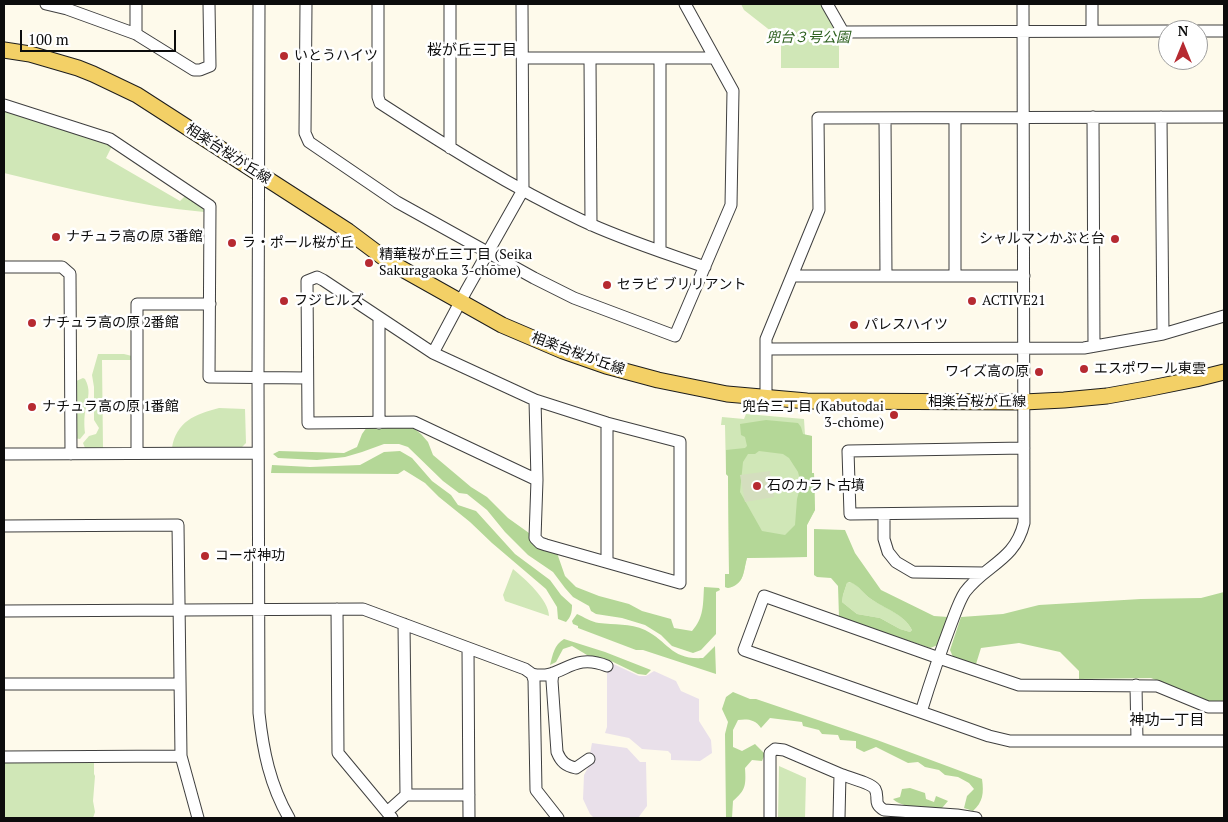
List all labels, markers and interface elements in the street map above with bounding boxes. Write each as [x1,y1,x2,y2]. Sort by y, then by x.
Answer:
scale bar [22,20,179,52]
north arrow [1158,20,1208,70]
text: N [1178,21,1188,40]
text: 100 m [28,29,69,49]
park label: 兜台３号公園 [766,30,850,46]
district label: 桜が丘三丁目 [427,42,517,60]
place label: いとうハイツ [294,48,378,64]
marker: いとうハイツ [278,50,290,62]
street label: 相楽台桜が丘線 [182,120,274,188]
place label: ナチュラ高の原 3番館 [66,229,203,245]
marker: ナチュラ高の原 3番館 [50,231,62,243]
place label: シャルマンかぶと台 [979,231,1105,247]
marker: シャルマンかぶと台 [1109,233,1121,245]
place label: ラ・ポール桜が丘 [242,235,354,251]
marker: ラ・ポール桜が丘 [226,237,238,249]
place label: 精華桜が丘三丁目 (Seika Sakuragaoka 3-chōme) [379,247,532,280]
marker: 精華桜が丘三丁目 (Seika Sakuragaoka 3-chōme) [363,257,375,269]
place label: セラビ ブリリアント [617,277,746,293]
marker: セラビ ブリリアント [601,279,613,291]
place label: フジヒルズ [294,293,364,309]
place label: ACTIVE21 [982,293,1046,309]
marker: フジヒルズ [278,295,290,307]
marker: ACTIVE21 [966,295,978,307]
place label: ナチュラ高の原 2番館 [42,315,179,331]
marker: ナチュラ高の原 2番館 [26,317,38,329]
place label: パレスハイツ [864,317,948,333]
marker: パレスハイツ [848,319,860,331]
street label: 相楽台桜が丘線 [529,329,627,379]
place label: エスポワール東雲 [1094,361,1206,377]
marker: エスポワール東雲 [1078,363,1090,375]
place label: ワイズ高の原 [945,364,1029,380]
marker: ワイズ高の原 [1033,366,1045,378]
street label: 相楽台桜が丘線 [928,394,1026,410]
place label: ナチュラ高の原 1番館 [42,399,179,415]
place label: 兜台三丁目 (Kabutodai 3-chōme) [742,399,884,432]
marker: ナチュラ高の原 1番館 [26,401,38,413]
marker: 兜台三丁目 (Kabutodai 3-chōme) [888,409,900,421]
place label: 石のカラト古墳 [767,478,865,494]
marker: 石のカラト古墳 [751,480,763,492]
place label: コーポ神功 [215,548,285,564]
marker: コーポ神功 [199,550,211,562]
district label: 神功一丁目 [1130,712,1204,730]

